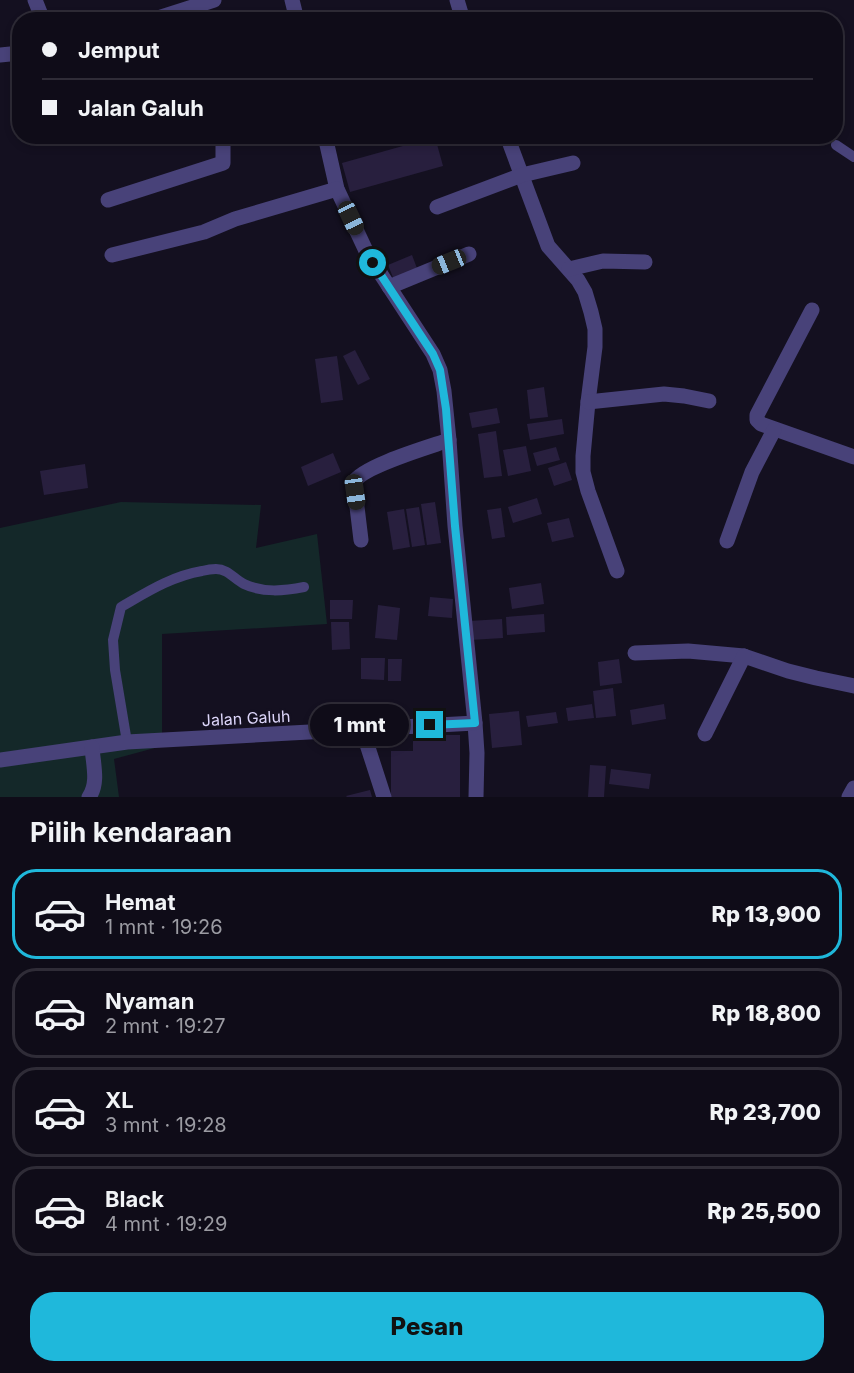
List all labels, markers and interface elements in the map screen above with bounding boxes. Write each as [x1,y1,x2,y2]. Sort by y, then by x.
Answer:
text: Jemput [78,37,160,63]
text: Jalan Galuh [78,95,204,121]
car [335,198,367,238]
car [429,247,469,277]
route start [359,249,386,276]
car [344,473,366,511]
callout: 1 mnt [310,704,409,746]
street label: Jalan Galuh [201,706,291,730]
route end [416,711,443,738]
text: 1 mnt [333,713,386,737]
text: Pilih kendaraan [30,816,232,849]
icon: car [33,887,87,941]
text: Hemat [105,889,175,915]
text: Rp 13,900 [711,901,821,927]
text: 1 mnt · 19:26 [105,915,223,939]
icon: car [33,986,87,1040]
text: Nyaman [105,988,194,1014]
text: Rp 18,800 [712,1000,821,1026]
text: 2 mnt · 19:27 [105,1014,226,1038]
icon: car [33,1085,87,1139]
text: XL [105,1087,134,1113]
text: Rp 23,700 [709,1099,821,1125]
text: 3 mnt · 19:28 [105,1113,227,1137]
icon: car [33,1184,87,1238]
text: Black [105,1186,164,1212]
text: Rp 25,500 [707,1198,821,1224]
text: 4 mnt · 19:29 [105,1212,227,1236]
button: Pesan [30,1292,824,1361]

